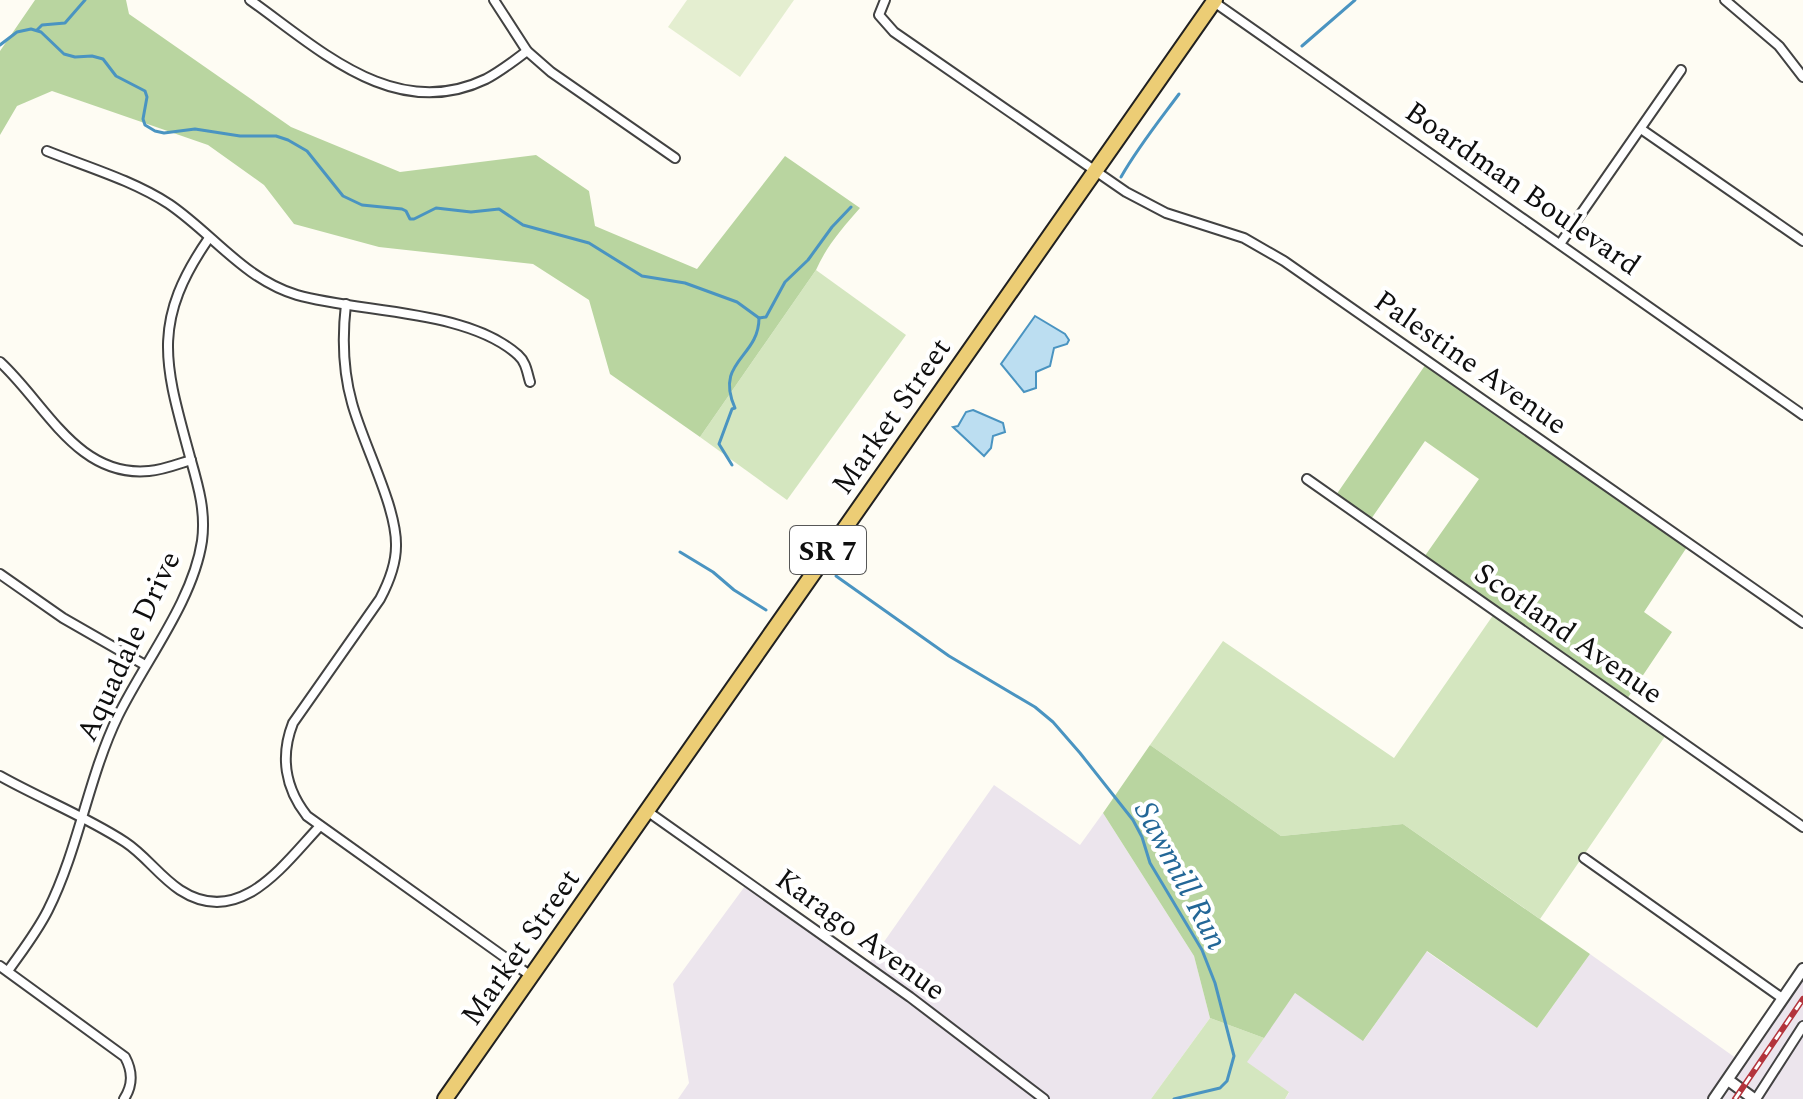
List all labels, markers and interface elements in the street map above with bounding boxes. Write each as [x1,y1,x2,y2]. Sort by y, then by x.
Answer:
street label: Boardman Boulevard [1395,90,1650,288]
street label: Palestine Avenue [1364,279,1577,447]
street label: Market Street [821,328,963,505]
road number: SR 7 [790,526,866,574]
street label: Aquadale Drive [65,543,193,749]
street label: Scotland Avenue [1464,551,1673,716]
water label: Sawmill Run [1121,792,1241,959]
street label: Karago Avenue [766,857,955,1013]
street label: Market Street [450,859,592,1036]

